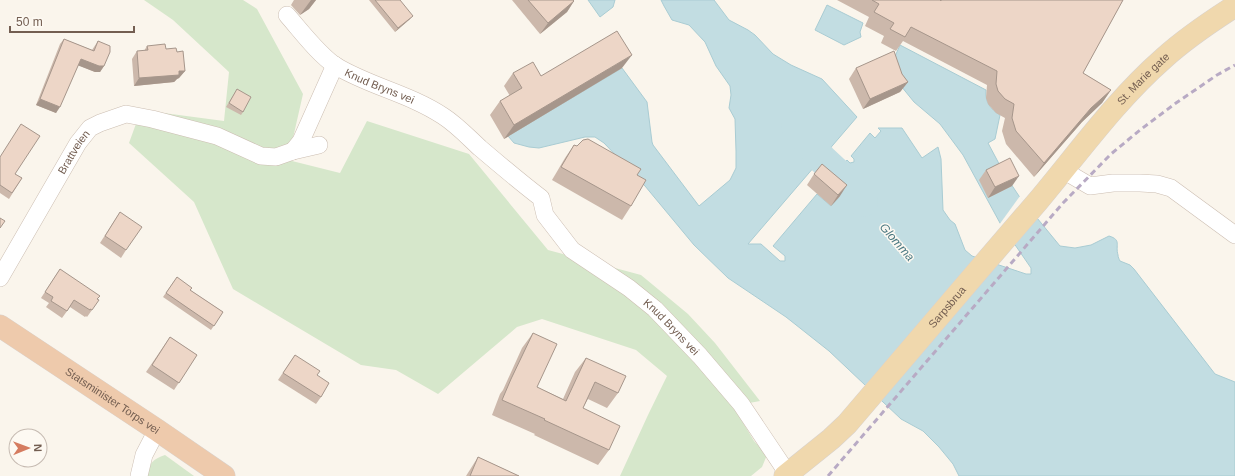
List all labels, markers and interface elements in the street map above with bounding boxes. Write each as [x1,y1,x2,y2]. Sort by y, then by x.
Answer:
scale bar [10,8,134,34]
text: 50 m [16,15,43,29]
street label: St. Marie gate [1115,50,1172,107]
street label: Knud Bryns vei [343,66,416,106]
street label: Brattveien [55,128,92,176]
water label: Glomma [877,220,917,264]
street label: Sarpsbrua [926,283,969,330]
street label: Knud Bryns vei [641,296,702,357]
street label: Statsminister Torps vei [63,365,162,436]
north arrow [8,428,48,468]
text: N [32,444,44,452]

